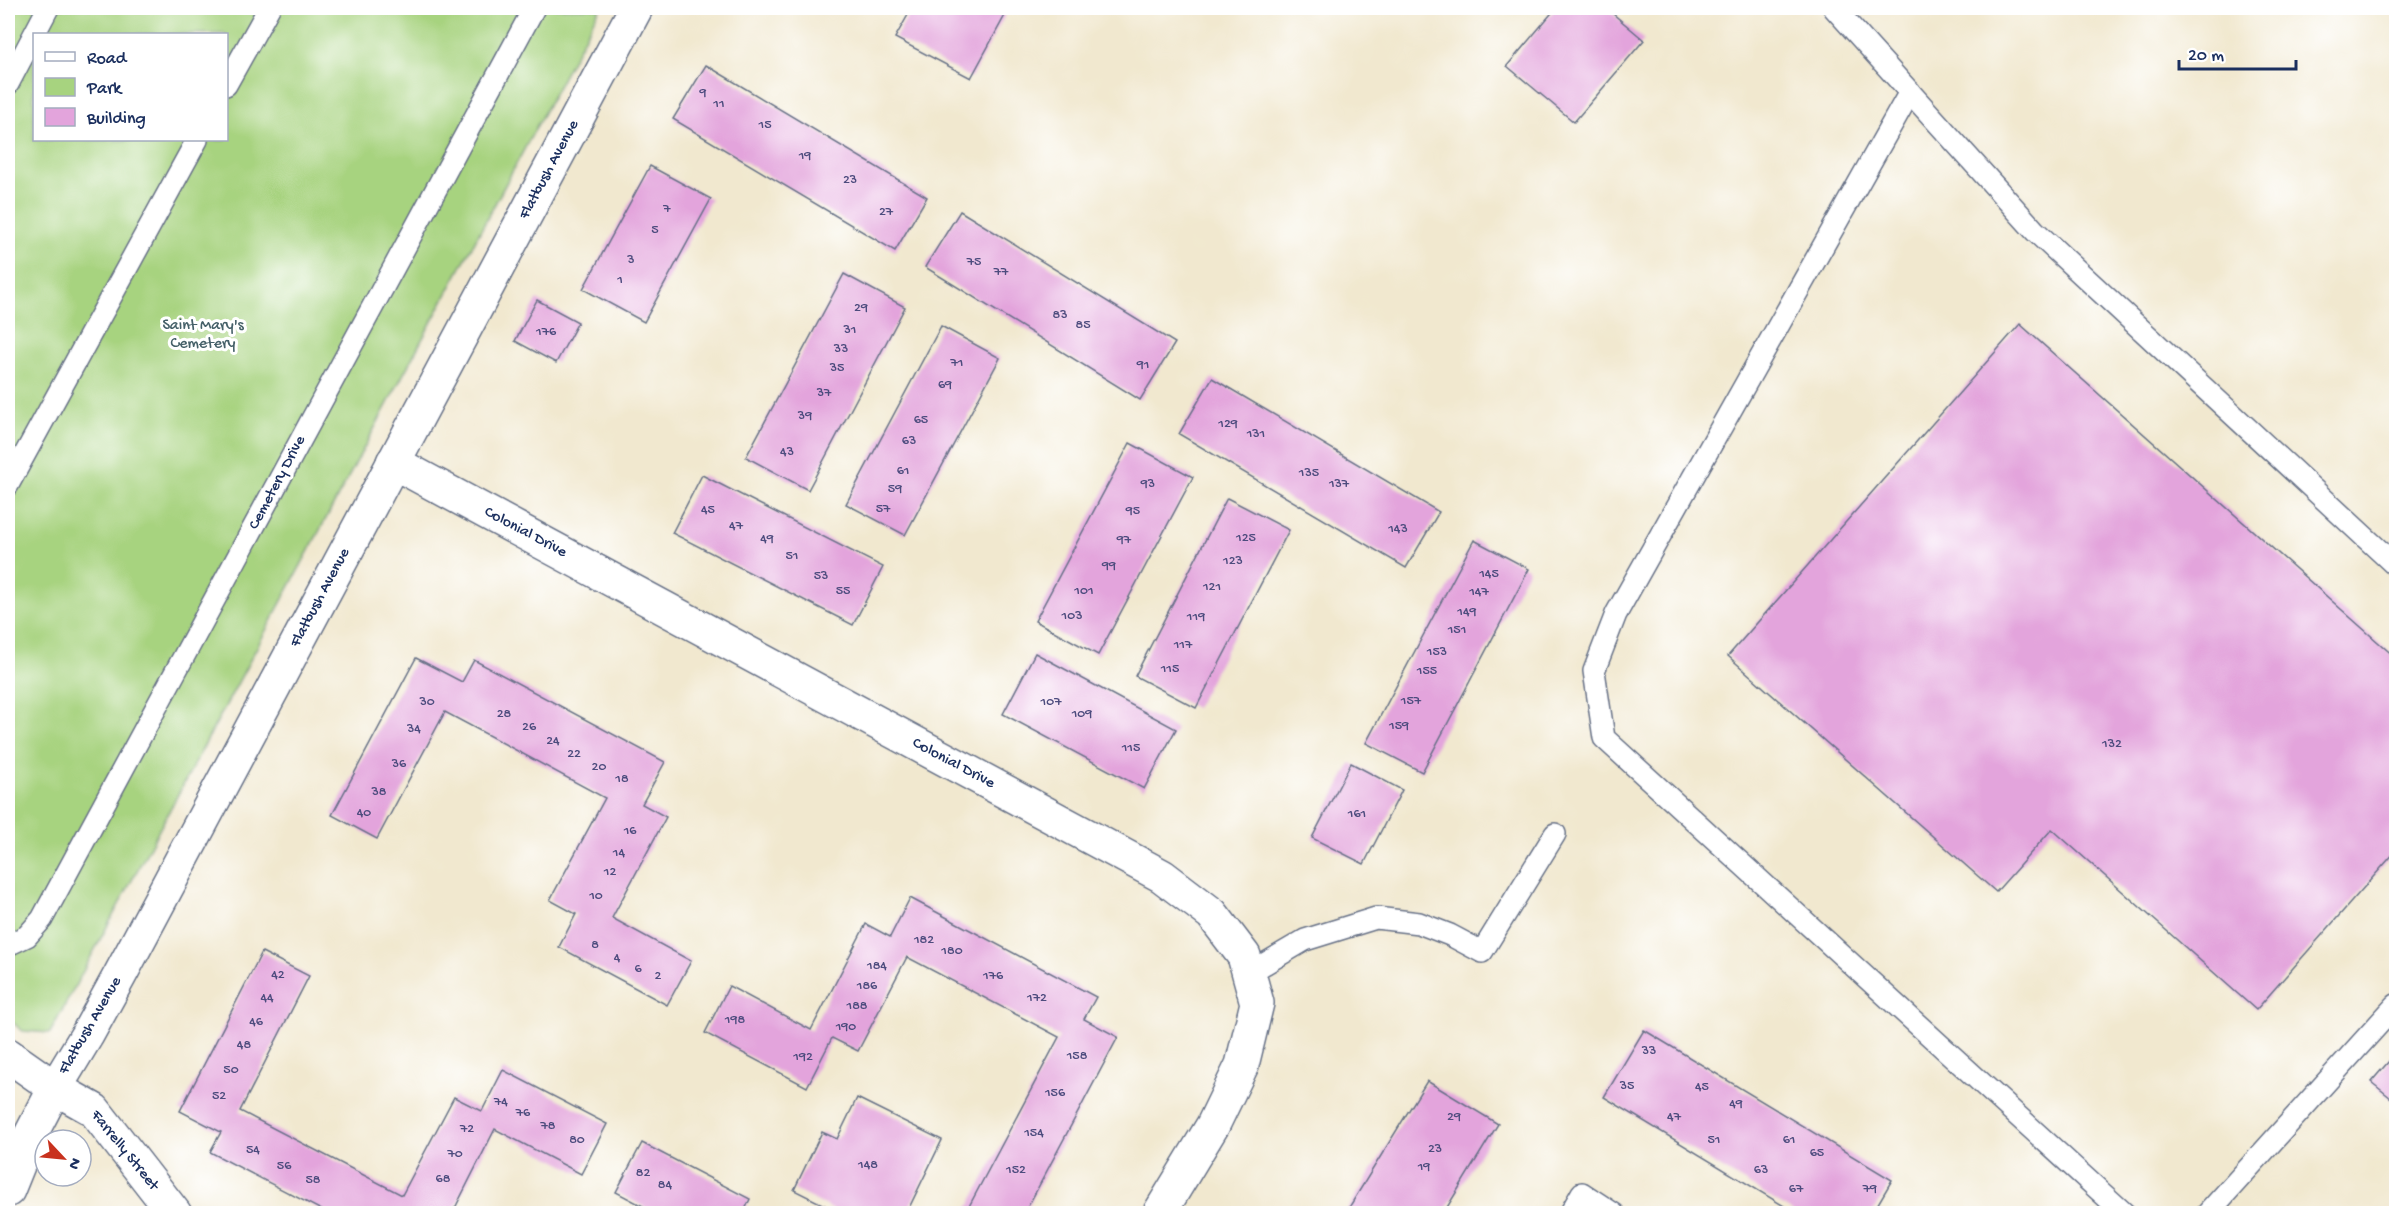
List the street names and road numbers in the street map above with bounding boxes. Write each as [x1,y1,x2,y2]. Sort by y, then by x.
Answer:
street label: Flatbush Avenue [515,117,584,224]
street label: Cemetery Drive [245,432,311,533]
street label: Colonial Drive [480,503,570,563]
street label: Flatbush Avenue [286,545,355,652]
street label: Colonial Drive [908,734,998,794]
street label: Flatbush Avenue [55,973,127,1079]
street label: Farrelly Street [85,1106,163,1196]

